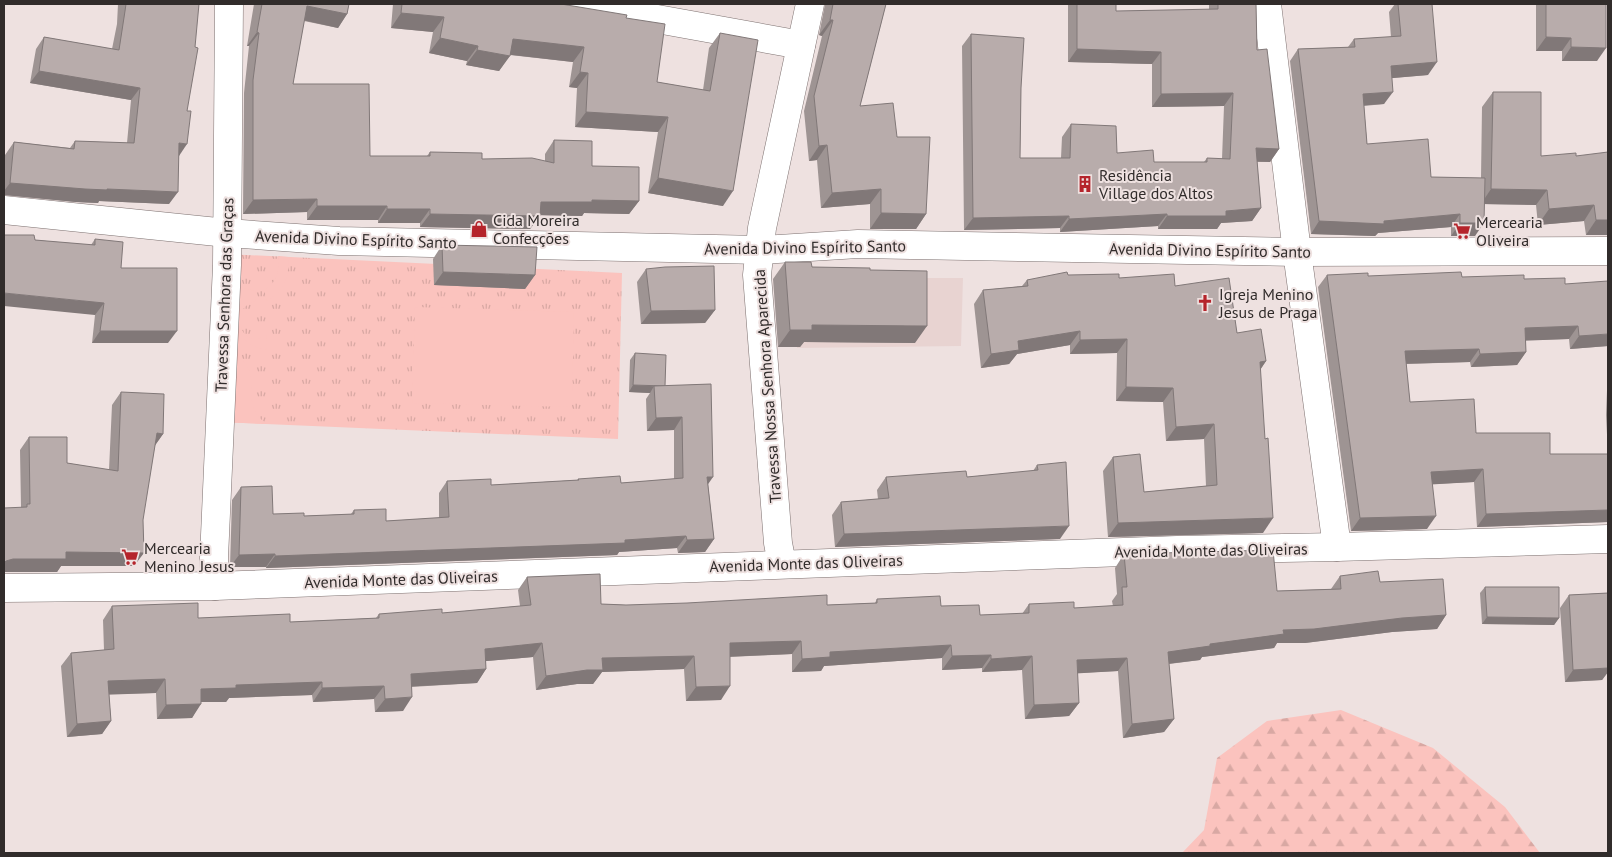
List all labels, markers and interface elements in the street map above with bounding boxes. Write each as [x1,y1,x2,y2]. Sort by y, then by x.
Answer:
place label: Residência Village dos Altos [1098,165,1213,203]
building icon: Residência Village dos Altos [1075,174,1095,194]
street label: Travessa Senhora das Graças [211,197,237,393]
place label: Cida Moreira Confecções [493,210,580,248]
place label: Mercearia Oliveira [1476,212,1543,250]
shop icon: Cida Moreira Confecções [469,219,489,239]
supermarket icon: Mercearia Oliveira [1452,221,1472,241]
street label: Avenida Divino Espírito Santo [255,225,457,253]
street label: Avenida Divino Espírito Santo [704,235,906,259]
street label: Avenida Divino Espírito Santo [1109,238,1311,262]
street label: Travessa Nossa Senhora Aparecida [749,268,785,504]
place label: Igreja Menino Jesus de Praga [1218,284,1317,322]
church icon: Igreja Menino Jesus de Praga [1195,293,1215,313]
place label: Mercearia Menino Jesus [144,538,235,576]
street label: Avenida Monte das Oliveiras [1114,538,1308,562]
supermarket icon: Mercearia Menino Jesus [120,547,140,567]
street label: Avenida Monte das Oliveiras [709,550,903,576]
street label: Avenida Monte das Oliveiras [304,566,498,592]

